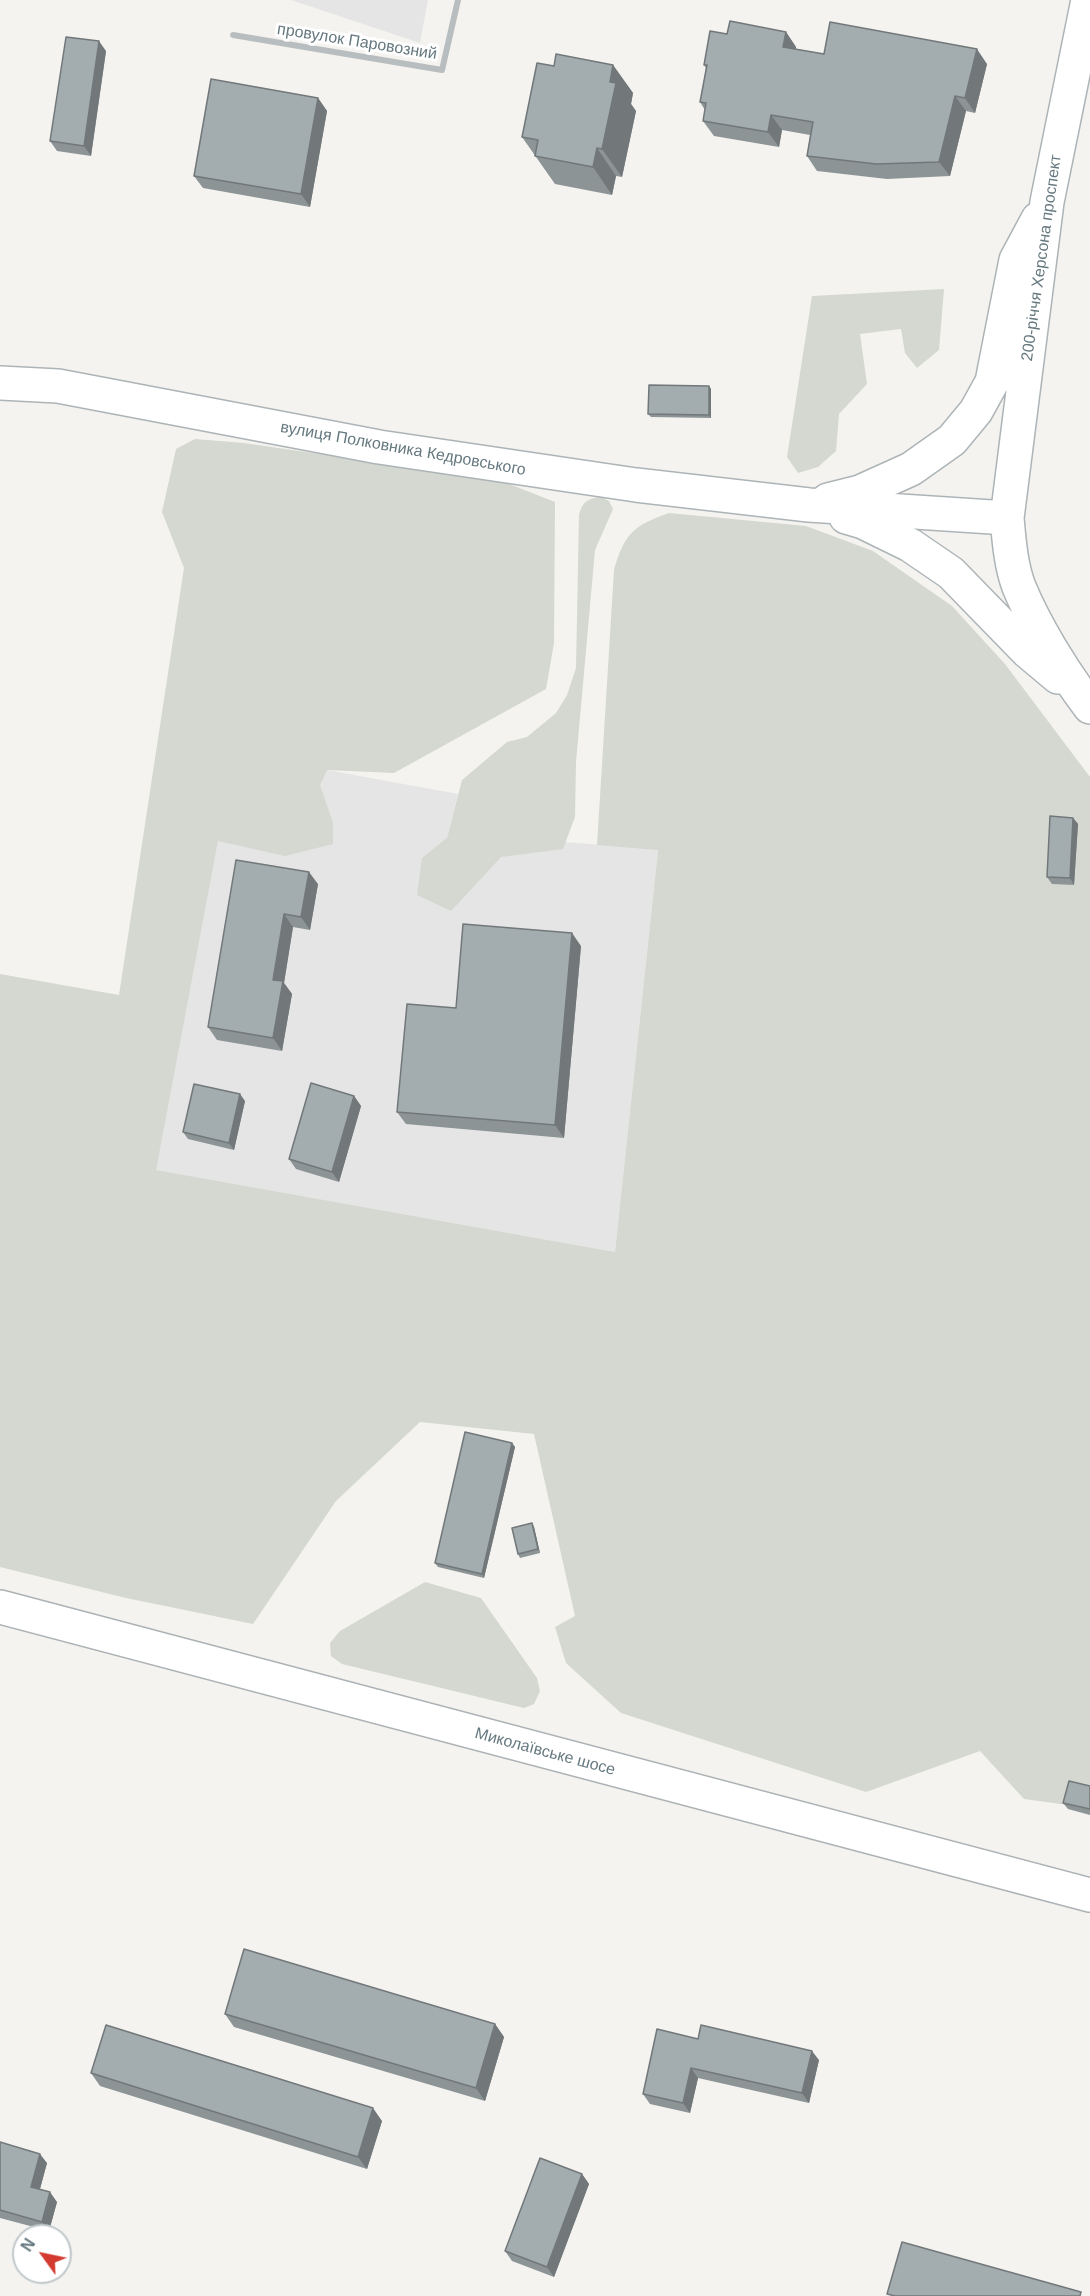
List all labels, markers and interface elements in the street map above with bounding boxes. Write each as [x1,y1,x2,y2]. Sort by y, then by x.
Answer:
street label: провулок Паровозний [276,20,438,64]
street label: 200-річчя Херсона проспект [1018,153,1066,363]
street label: вулиця Полковника Кедровського [279,418,527,480]
street label: Миколаївське шосе [473,1724,617,1780]
north arrow [12,2224,72,2284]
text: N [18,2236,38,2254]

